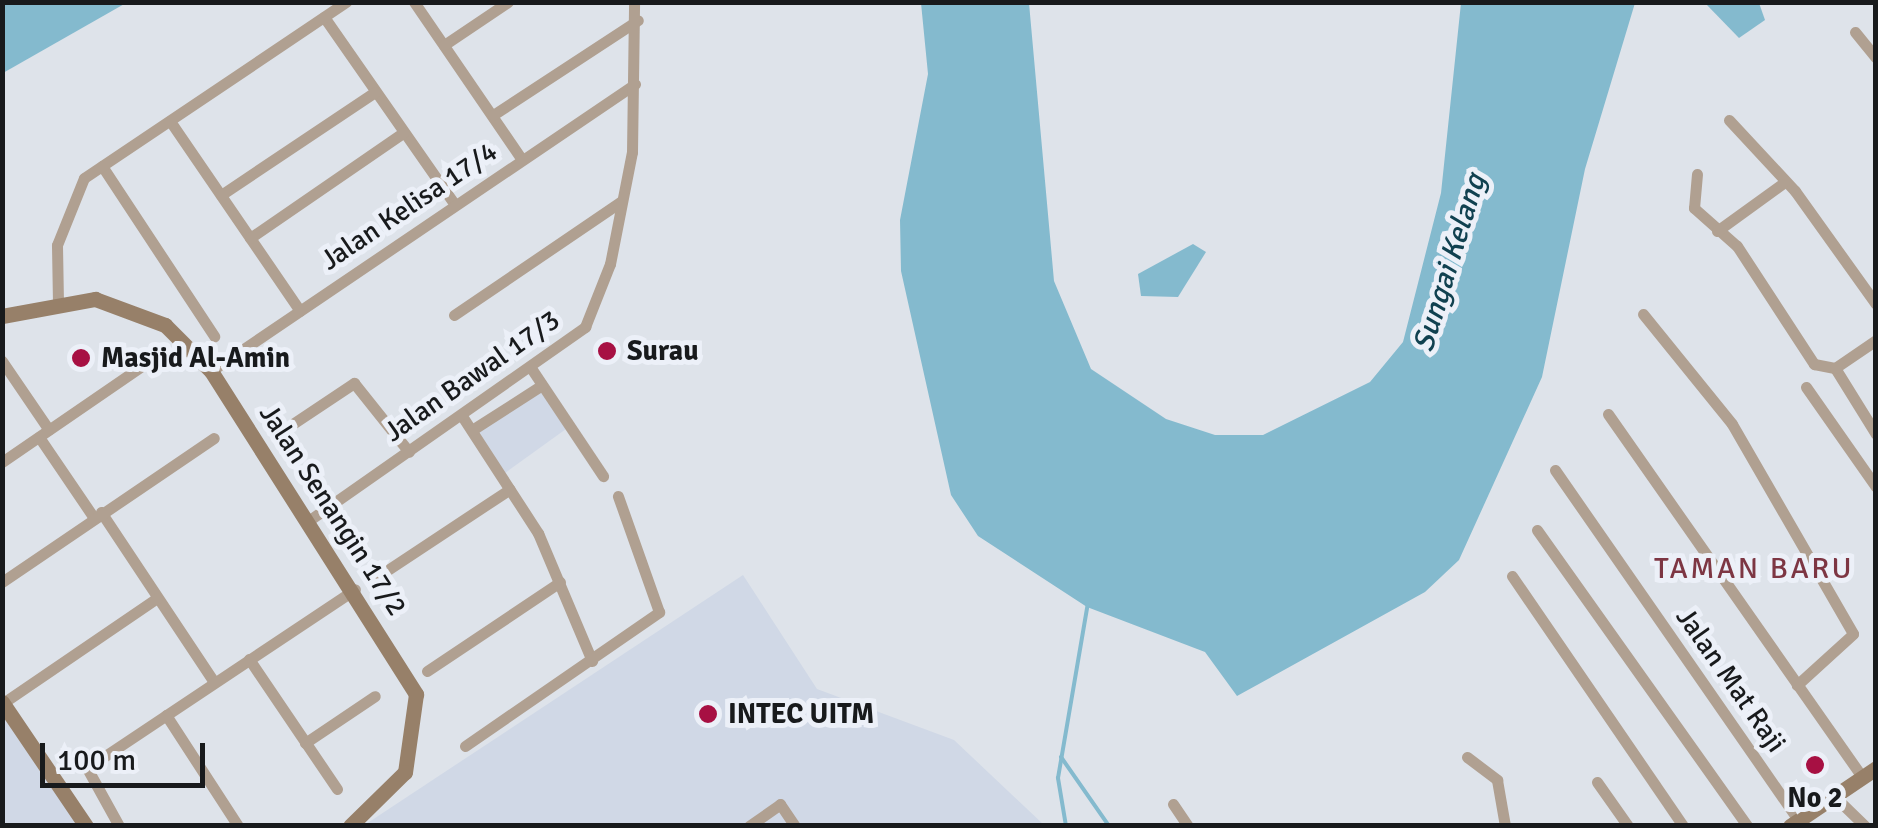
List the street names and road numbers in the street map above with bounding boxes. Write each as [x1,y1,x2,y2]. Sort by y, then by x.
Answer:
street label: Jalan Kelisa 17/4 [314,135,504,277]
street label: Jalan Bawal 17/3 [378,303,566,449]
street label: Jalan Senangin 17/2 [252,398,414,622]
street label: Jalan Mat Raji [1669,601,1793,759]

